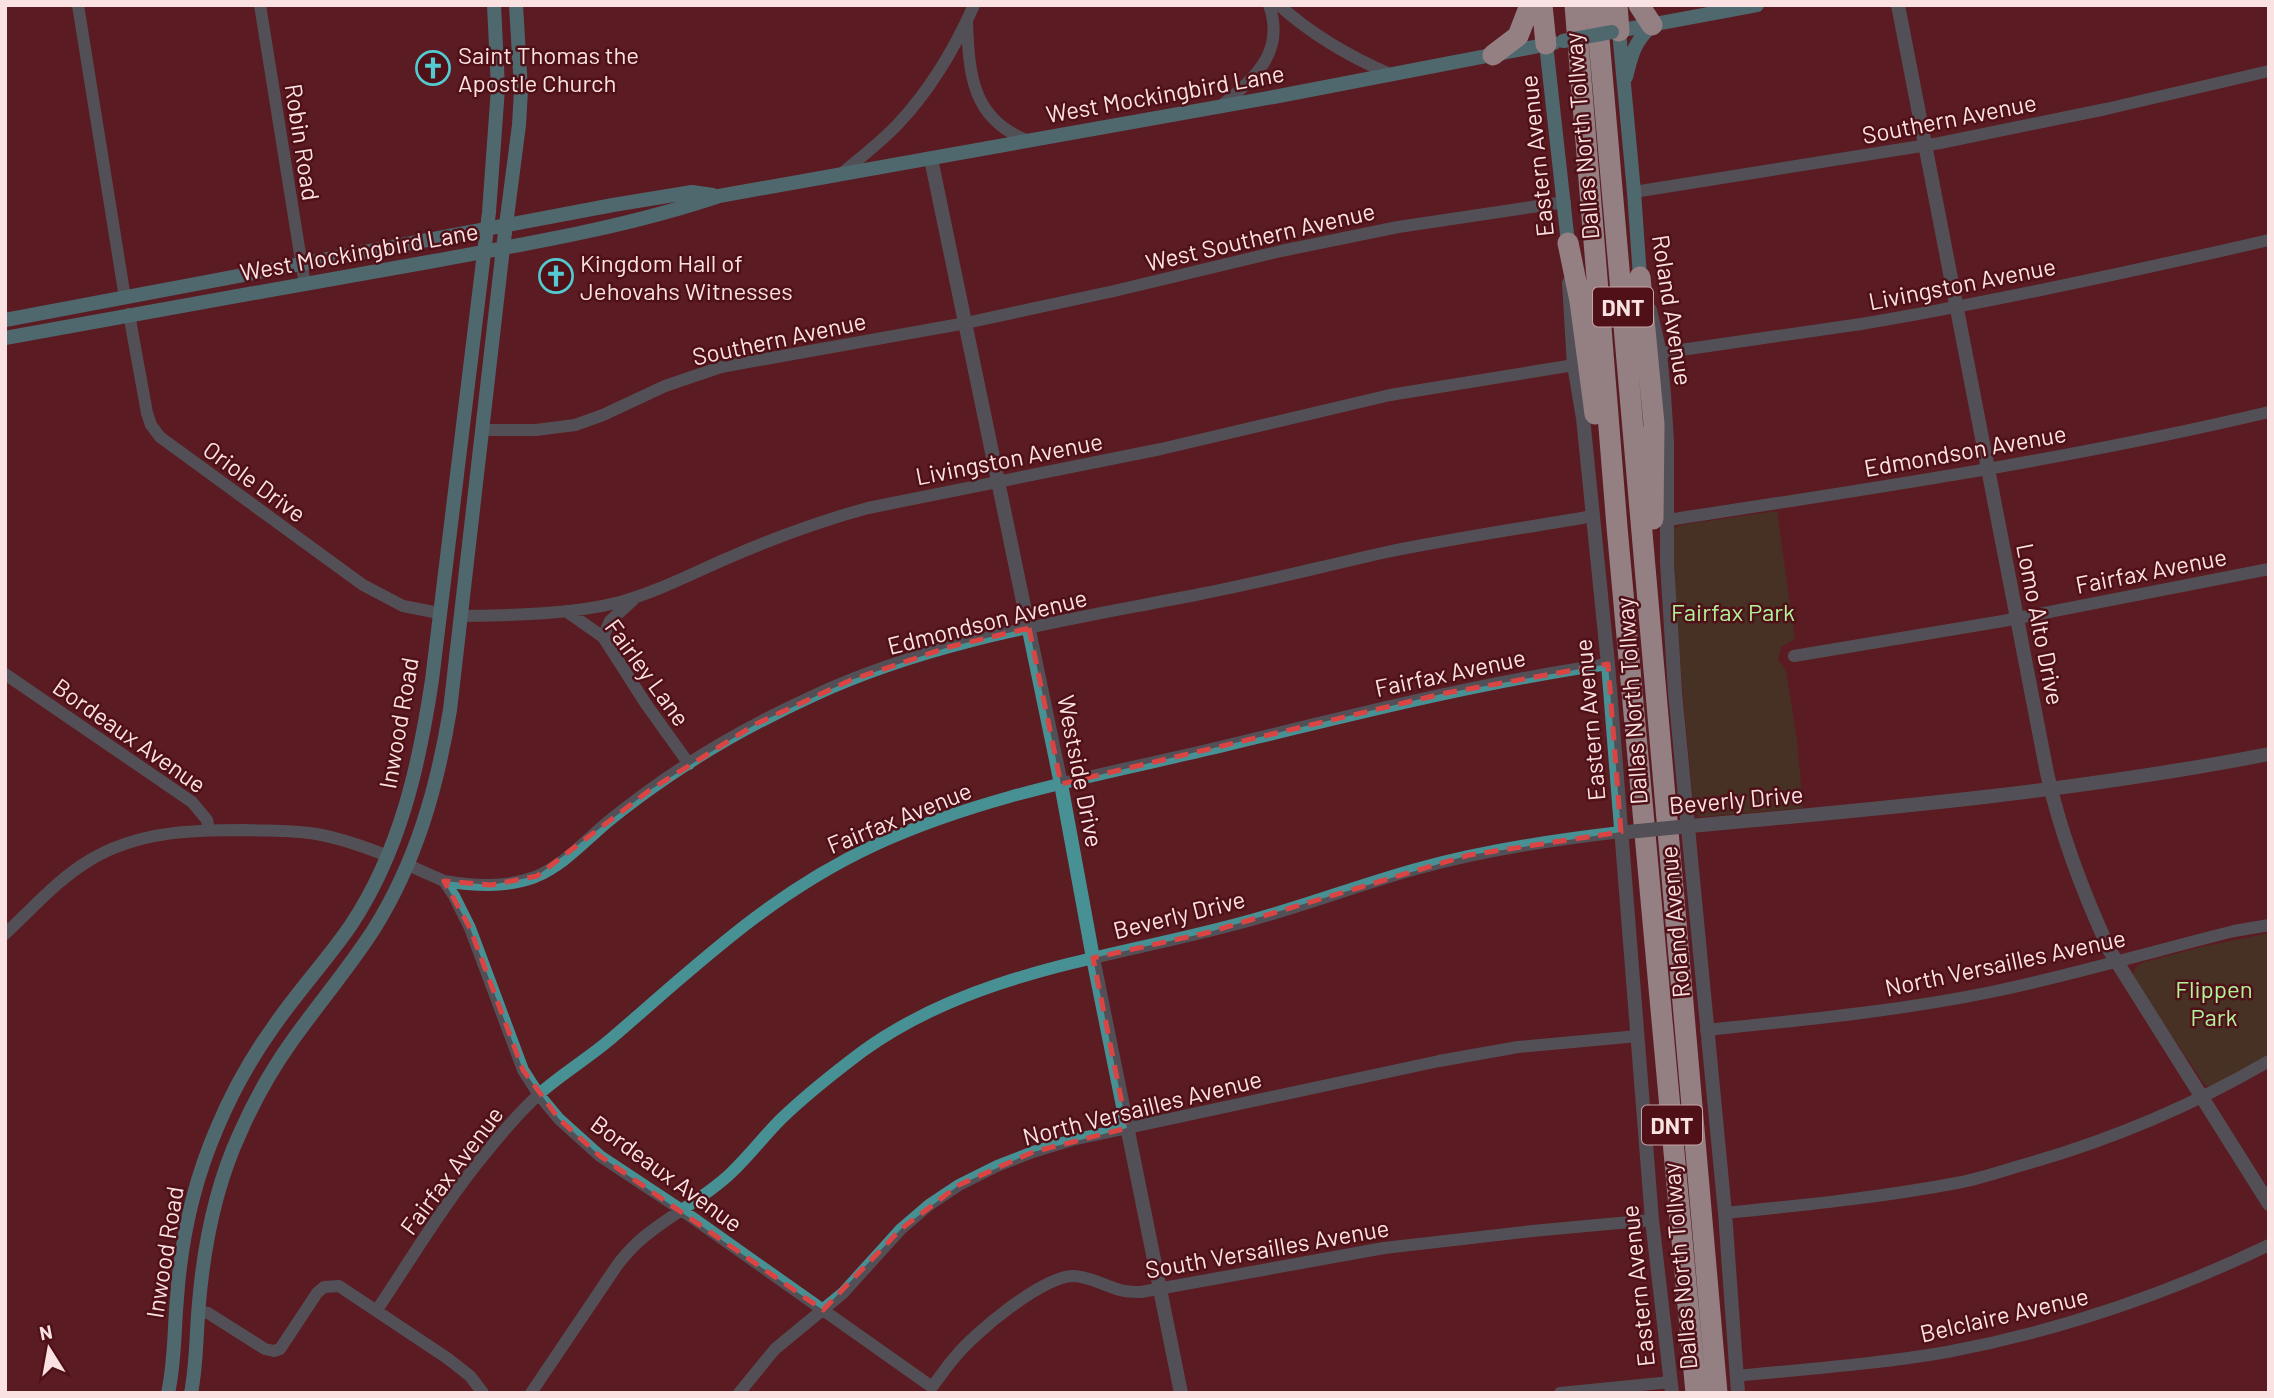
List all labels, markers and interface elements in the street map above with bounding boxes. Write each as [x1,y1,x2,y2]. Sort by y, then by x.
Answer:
street label: Dallas North Tollway [1558,31,1604,241]
place label: Saint Thomas the Apostle Church [458,40,639,97]
church icon: Saint Thomas the Apostle Church [414,49,452,87]
street label: West Mockingbird Lane [1044,58,1286,128]
street label: Eastern Avenue [1513,74,1559,238]
street label: Robin Road [279,82,327,202]
street label: Southern Avenue [1859,87,2039,149]
street label: West Southern Avenue [1142,195,1378,277]
street label: West Mockingbird Lane [238,216,480,286]
street label: Roland Avenue [1647,232,1699,388]
place label: Kingdom Hall of Jehovahs Witnesses [580,248,793,305]
street label: Livingston Avenue [1866,251,2058,315]
church icon: Kingdom Hall of Jehovahs Witnesses [537,257,575,295]
road number: DNT [1593,288,1653,326]
street label: Southern Avenue [689,305,869,371]
street label: Edmondson Avenue [1862,418,2068,482]
street label: Livingston Avenue [913,426,1105,490]
street label: Oriole Drive [198,434,312,528]
street label: Lomo Alto Drive [2011,541,2071,707]
street label: Fairfax Avenue [2073,541,2229,599]
street label: Edmondson Avenue [884,582,1090,660]
street label: Dallas North Tollway [1609,596,1653,806]
park label: Fairfax Park [1671,597,1795,626]
street label: Fairley Lane [599,613,697,731]
street label: Eastern Avenue [1567,638,1611,802]
street label: Fairfax Avenue [1372,642,1528,702]
street label: Inwood Road [372,655,424,791]
street label: Bordeaux Avenue [48,671,212,799]
street label: Westside Drive [1052,692,1110,850]
street label: Fairfax Avenue [823,775,975,859]
street label: Beverly Drive [1668,779,1804,819]
street label: Roland Avenue [1653,845,1695,999]
street label: Beverly Drive [1110,884,1248,944]
street label: North Versailles Avenue [1882,922,2128,1002]
park label: Flippen Park [2175,974,2253,1031]
street label: North Versailles Avenue [1019,1063,1265,1151]
street label: Fairfax Avenue [393,1100,509,1240]
road number: DNT [1642,1106,1702,1144]
street label: Bordeaux Avenue [586,1108,748,1238]
street label: Dallas North Tollway [1656,1161,1702,1371]
street label: Inwood Road [139,1184,189,1320]
street label: Eastern Avenue [1614,1204,1660,1368]
street label: South Versailles Avenue [1143,1212,1391,1284]
street label: Belclaire Avenue [1917,1280,2091,1348]
north arrow [14,1314,84,1384]
text: N [37,1319,54,1344]

